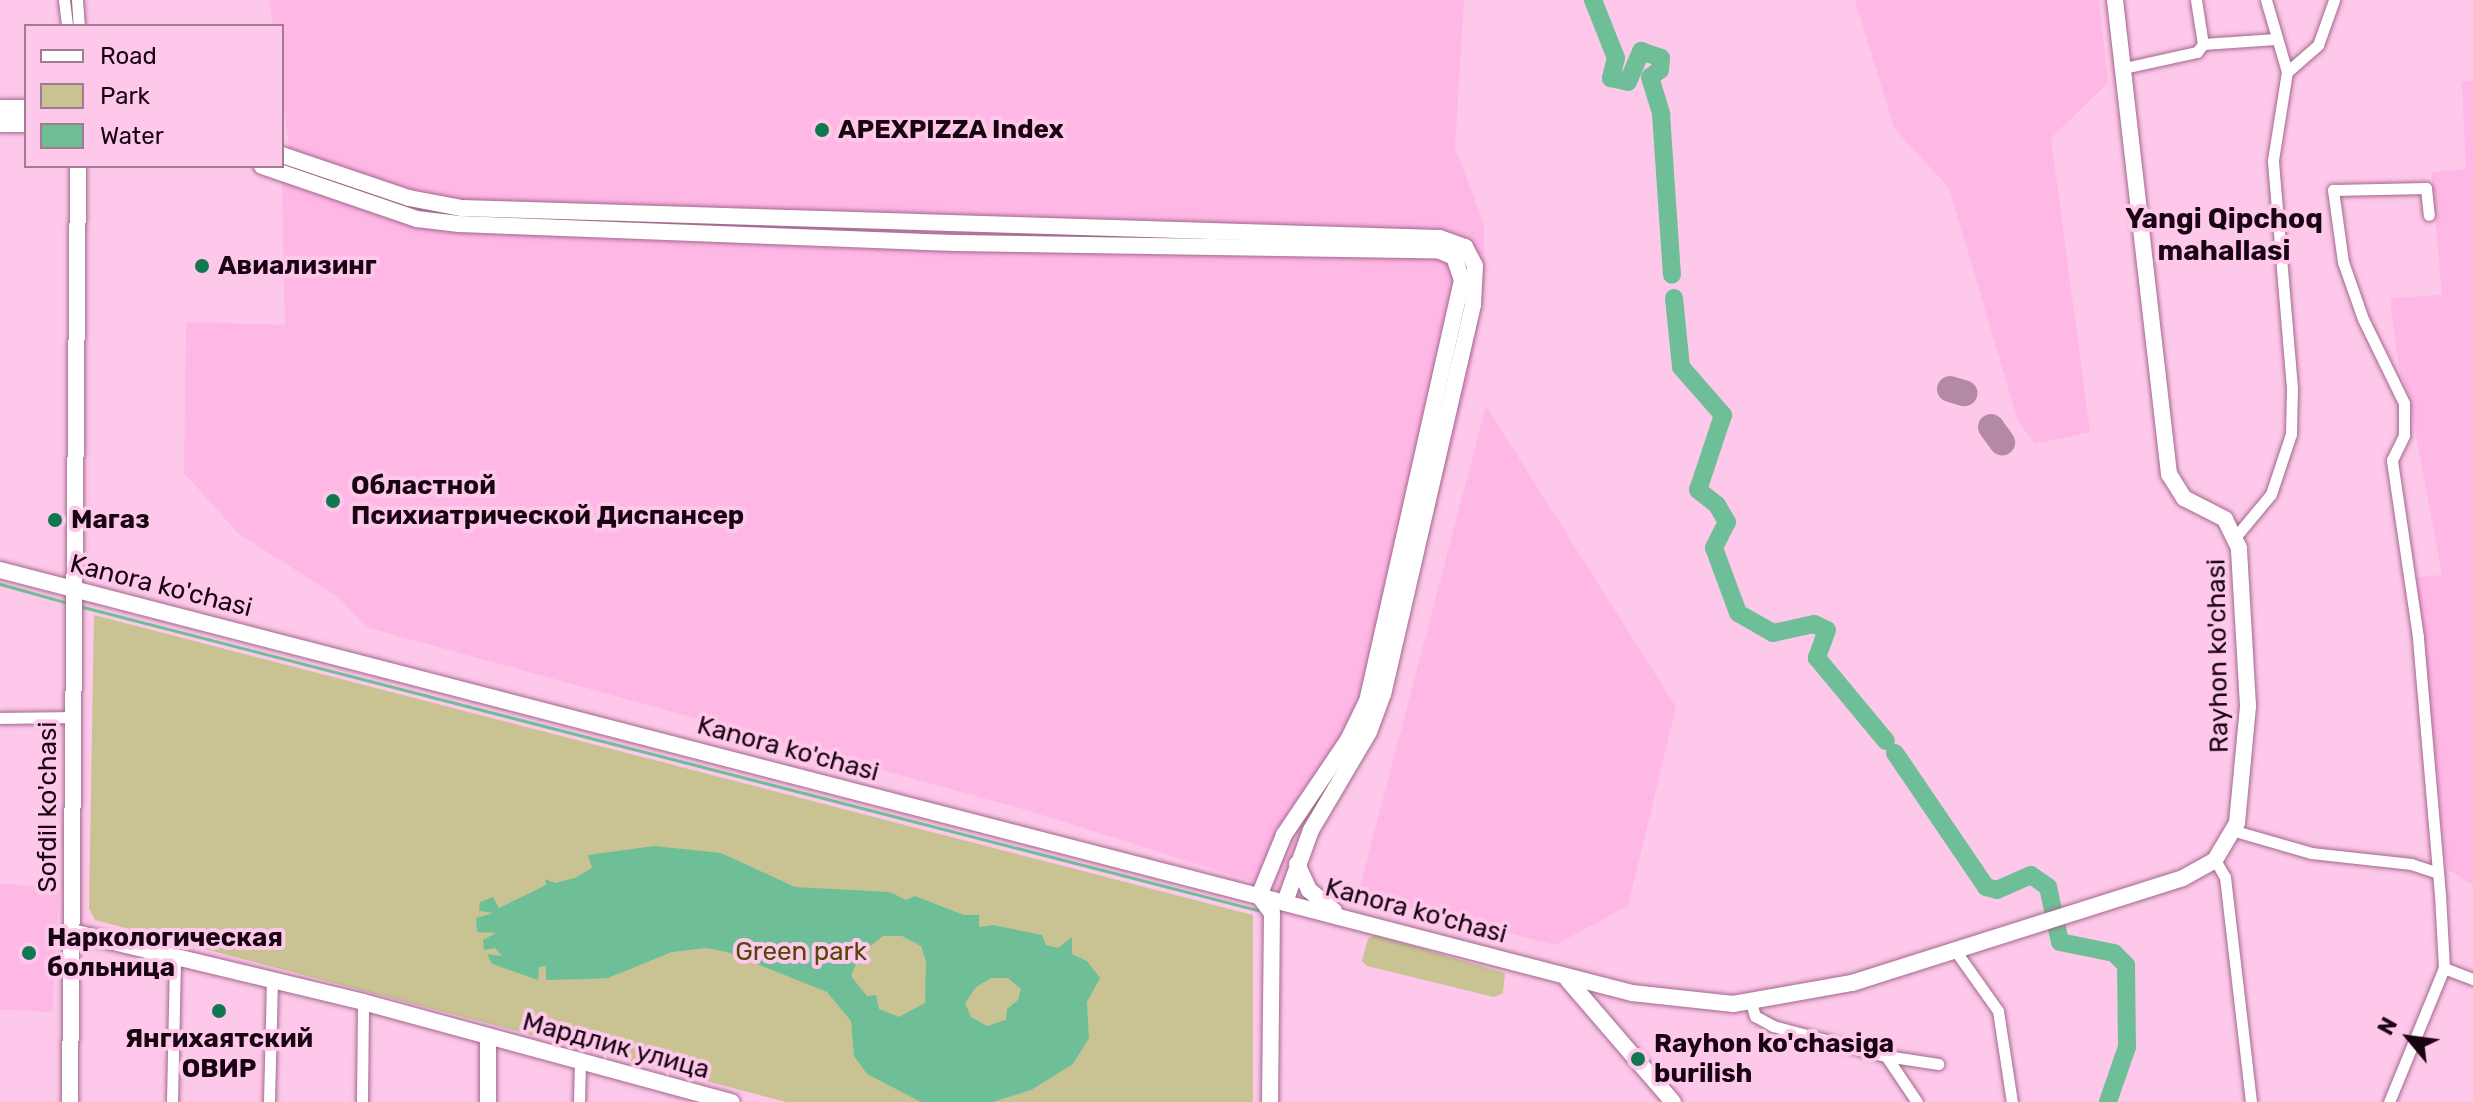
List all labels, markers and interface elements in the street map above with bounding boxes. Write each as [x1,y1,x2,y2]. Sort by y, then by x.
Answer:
legend [24,24,284,168]
text: Road [100,42,157,70]
text: Park [100,82,150,110]
place label: APEXPIZZA Index [838,114,1065,146]
marker: APEXPIZZA Index [813,121,831,139]
text: Water [100,122,164,150]
district label: Yangi Qipchoq mahallasi [2125,202,2323,268]
place label: Авиализинг [218,250,377,282]
marker: Авиализинг [193,257,211,275]
place label: Областной Психиатрической Диспансер [351,470,744,532]
marker: Областной Психиатрической Диспансер [322,490,344,512]
place label: Магаз [71,504,150,536]
marker: Магаз [46,511,64,529]
street label: Kanora ko'chasi [67,548,255,624]
street label: Rayhon ko'chasi [2201,559,2235,753]
street label: Kanora ko'chasi [694,710,882,788]
street label: Sofdil ko'chasi [32,721,64,893]
street label: Kanora ko'chasi [1322,872,1510,950]
place label: Наркологическая больница [47,922,283,984]
park label: Green park [735,936,867,968]
marker: Наркологическая больница [18,942,40,964]
north arrow [2369,998,2449,1078]
marker: Янгихаятский ОВИР [210,1002,228,1020]
street label: Мардлик улица [519,1006,713,1086]
text: N [2372,1013,2403,1040]
place label: Янгихаятский ОВИР [125,1023,313,1084]
place label: Rayhon ko'chasiga burilish [1654,1028,1894,1090]
marker: Rayhon ko'chasiga burilish [1629,1050,1647,1068]

